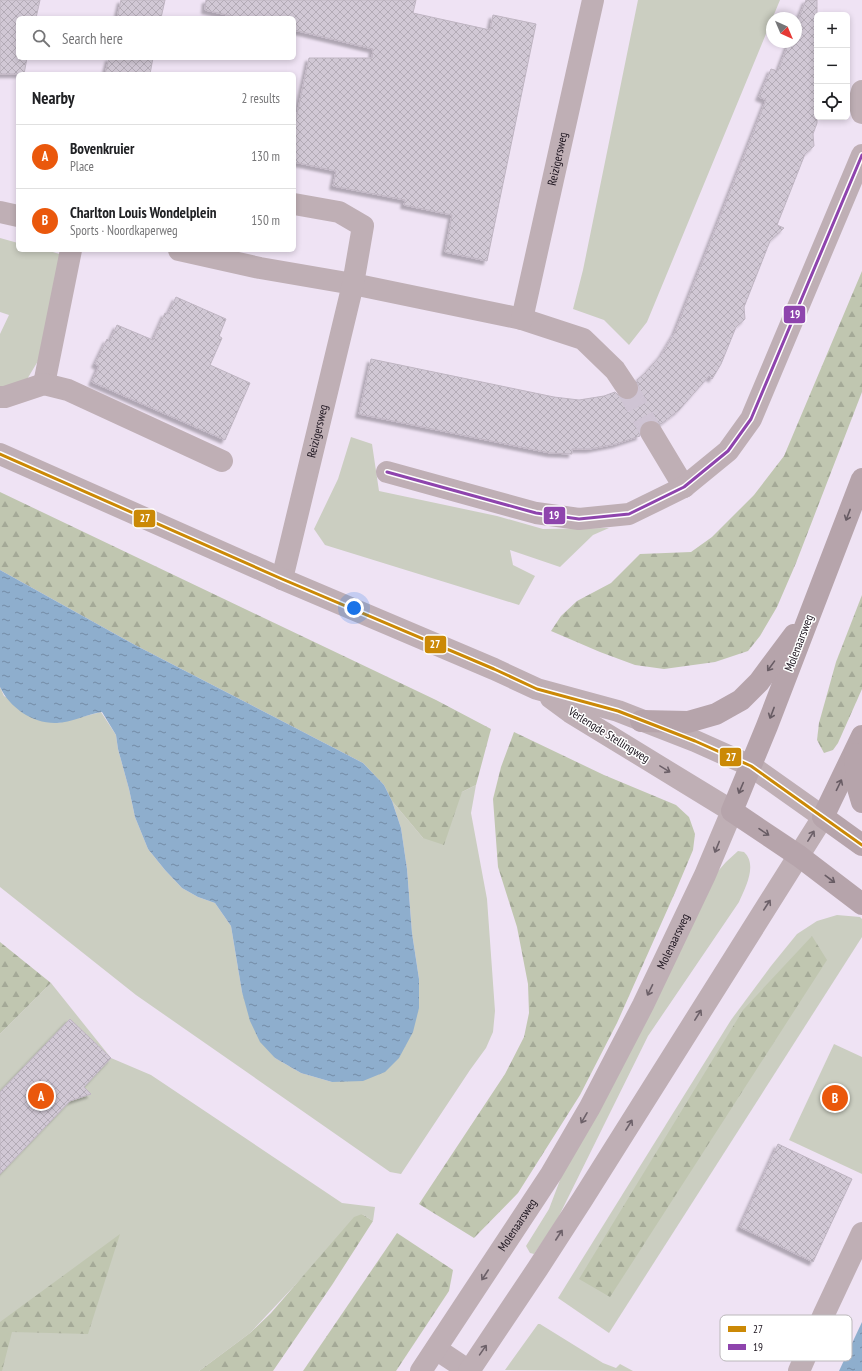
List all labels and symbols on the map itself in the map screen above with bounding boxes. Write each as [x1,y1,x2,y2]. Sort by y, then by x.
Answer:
north arrow [766,12,802,48]
street label: Reizigersweg [544,131,570,187]
line badge: 19 [783,305,806,324]
text: 19 [790,307,800,321]
street label: Reizigersweg [303,403,331,459]
line badge: 19 [543,506,566,525]
text: 19 [549,508,559,522]
line badge: 27 [133,509,156,528]
one-way arrow [844,509,851,521]
text: 27 [140,511,150,525]
your location [344,598,364,618]
street label: Molenaarsweg [781,612,816,673]
line badge: 27 [424,635,447,654]
text: 27 [430,637,440,651]
one-way arrow [767,660,775,671]
street label: Verlengde Stellingweg [565,703,653,766]
one-way arrow [767,707,775,719]
line badge: 27 [719,747,742,767]
text: 27 [726,750,736,764]
one-way arrow [659,766,671,774]
one-way arrow [836,779,843,791]
one-way arrow [737,782,744,794]
one-way arrow [758,828,769,836]
one-way arrow [807,831,815,842]
one-way arrow [713,840,720,852]
one-way arrow [825,875,836,884]
one-way arrow [763,900,771,911]
street label: Molenaarsweg [653,911,693,971]
one-way arrow [646,984,654,996]
one-way arrow [694,1010,702,1021]
pin: A [28,1081,54,1111]
pin: B [822,1083,848,1113]
one-way arrow [579,1111,587,1123]
one-way arrow [625,1120,633,1131]
street label: Molenaarsweg [494,1196,540,1254]
one-way arrow [556,1229,564,1241]
one-way arrow [481,1269,489,1280]
legend [720,1315,852,1361]
text: 27 [753,1322,763,1336]
text: 19 [753,1340,763,1354]
one-way arrow [479,1345,487,1356]

